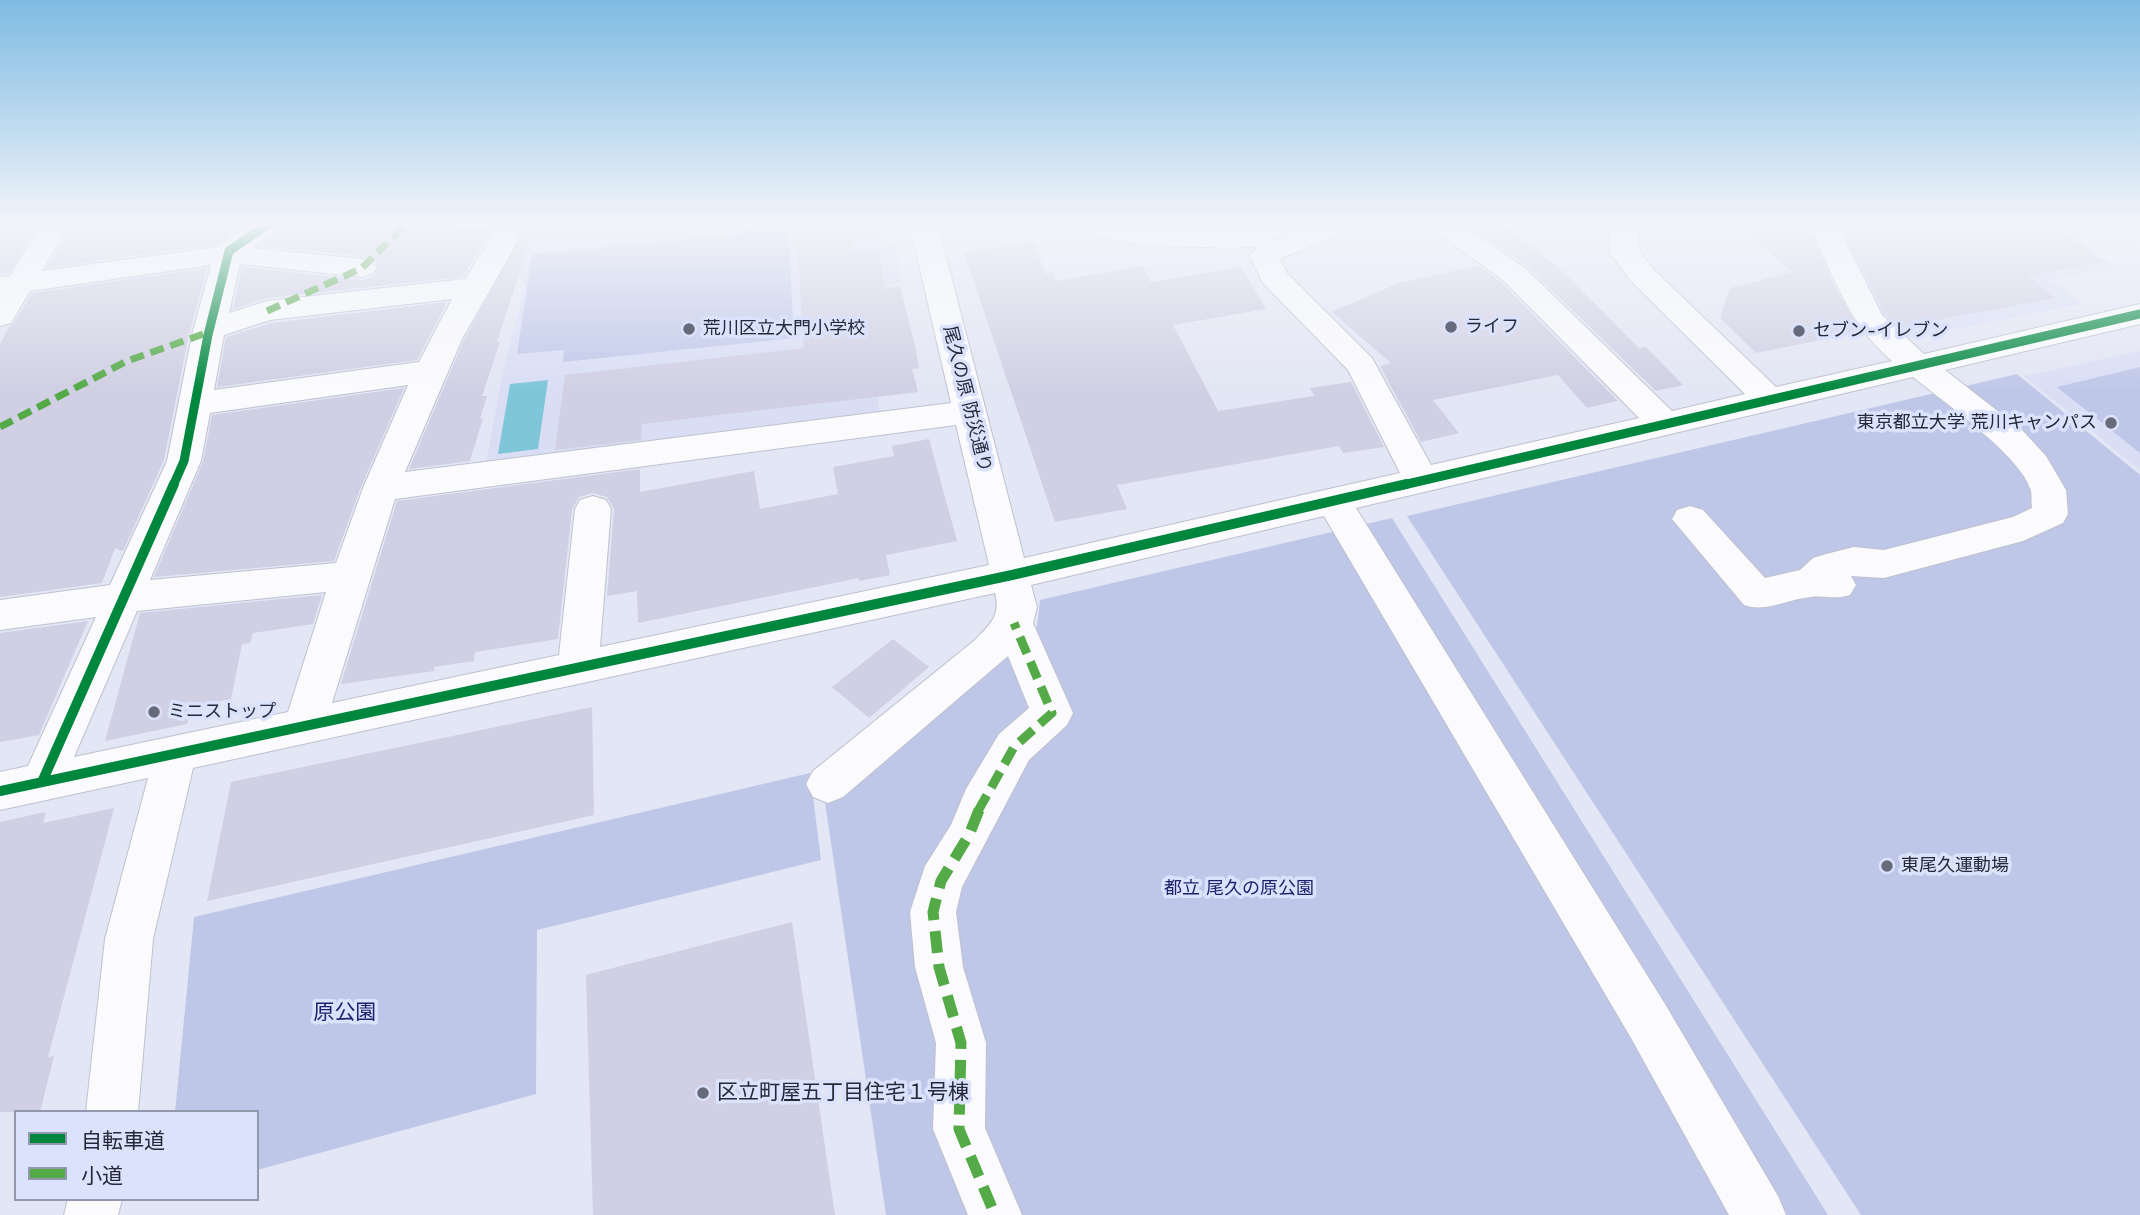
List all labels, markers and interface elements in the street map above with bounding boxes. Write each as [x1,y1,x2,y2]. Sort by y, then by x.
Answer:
place label: ライフ [1465,316,1519,338]
place label: 荒川区立大門小学校 [703,318,865,340]
marker: ライフ [1443,319,1459,335]
place label: セブン-イレブン [1813,320,1948,342]
marker: 荒川区立大門小学校 [681,321,697,337]
marker: セブン-イレブン [1791,323,1807,339]
street label: 尾久の原 防災通り [938,324,996,474]
place label: 東京都立大学 荒川キャンパス [1857,412,2097,434]
marker: 東京都立大学 荒川キャンパス [2103,415,2119,431]
place label: ミニストップ [168,701,276,723]
marker: ミニストップ [146,704,162,720]
place label: 東尾久運動場 [1901,855,2009,877]
marker: 東尾久運動場 [1879,858,1895,874]
park label: 都立 尾久の原公園 [1164,878,1314,900]
park label: 原公園 [314,1000,376,1026]
place label: 区立町屋五丁目住宅１号棟 [717,1080,969,1106]
marker: 区立町屋五丁目住宅１号棟 [695,1085,711,1101]
legend [14,1110,259,1201]
text: 自転車道 [81,1128,165,1153]
text: 小道 [81,1163,123,1188]

